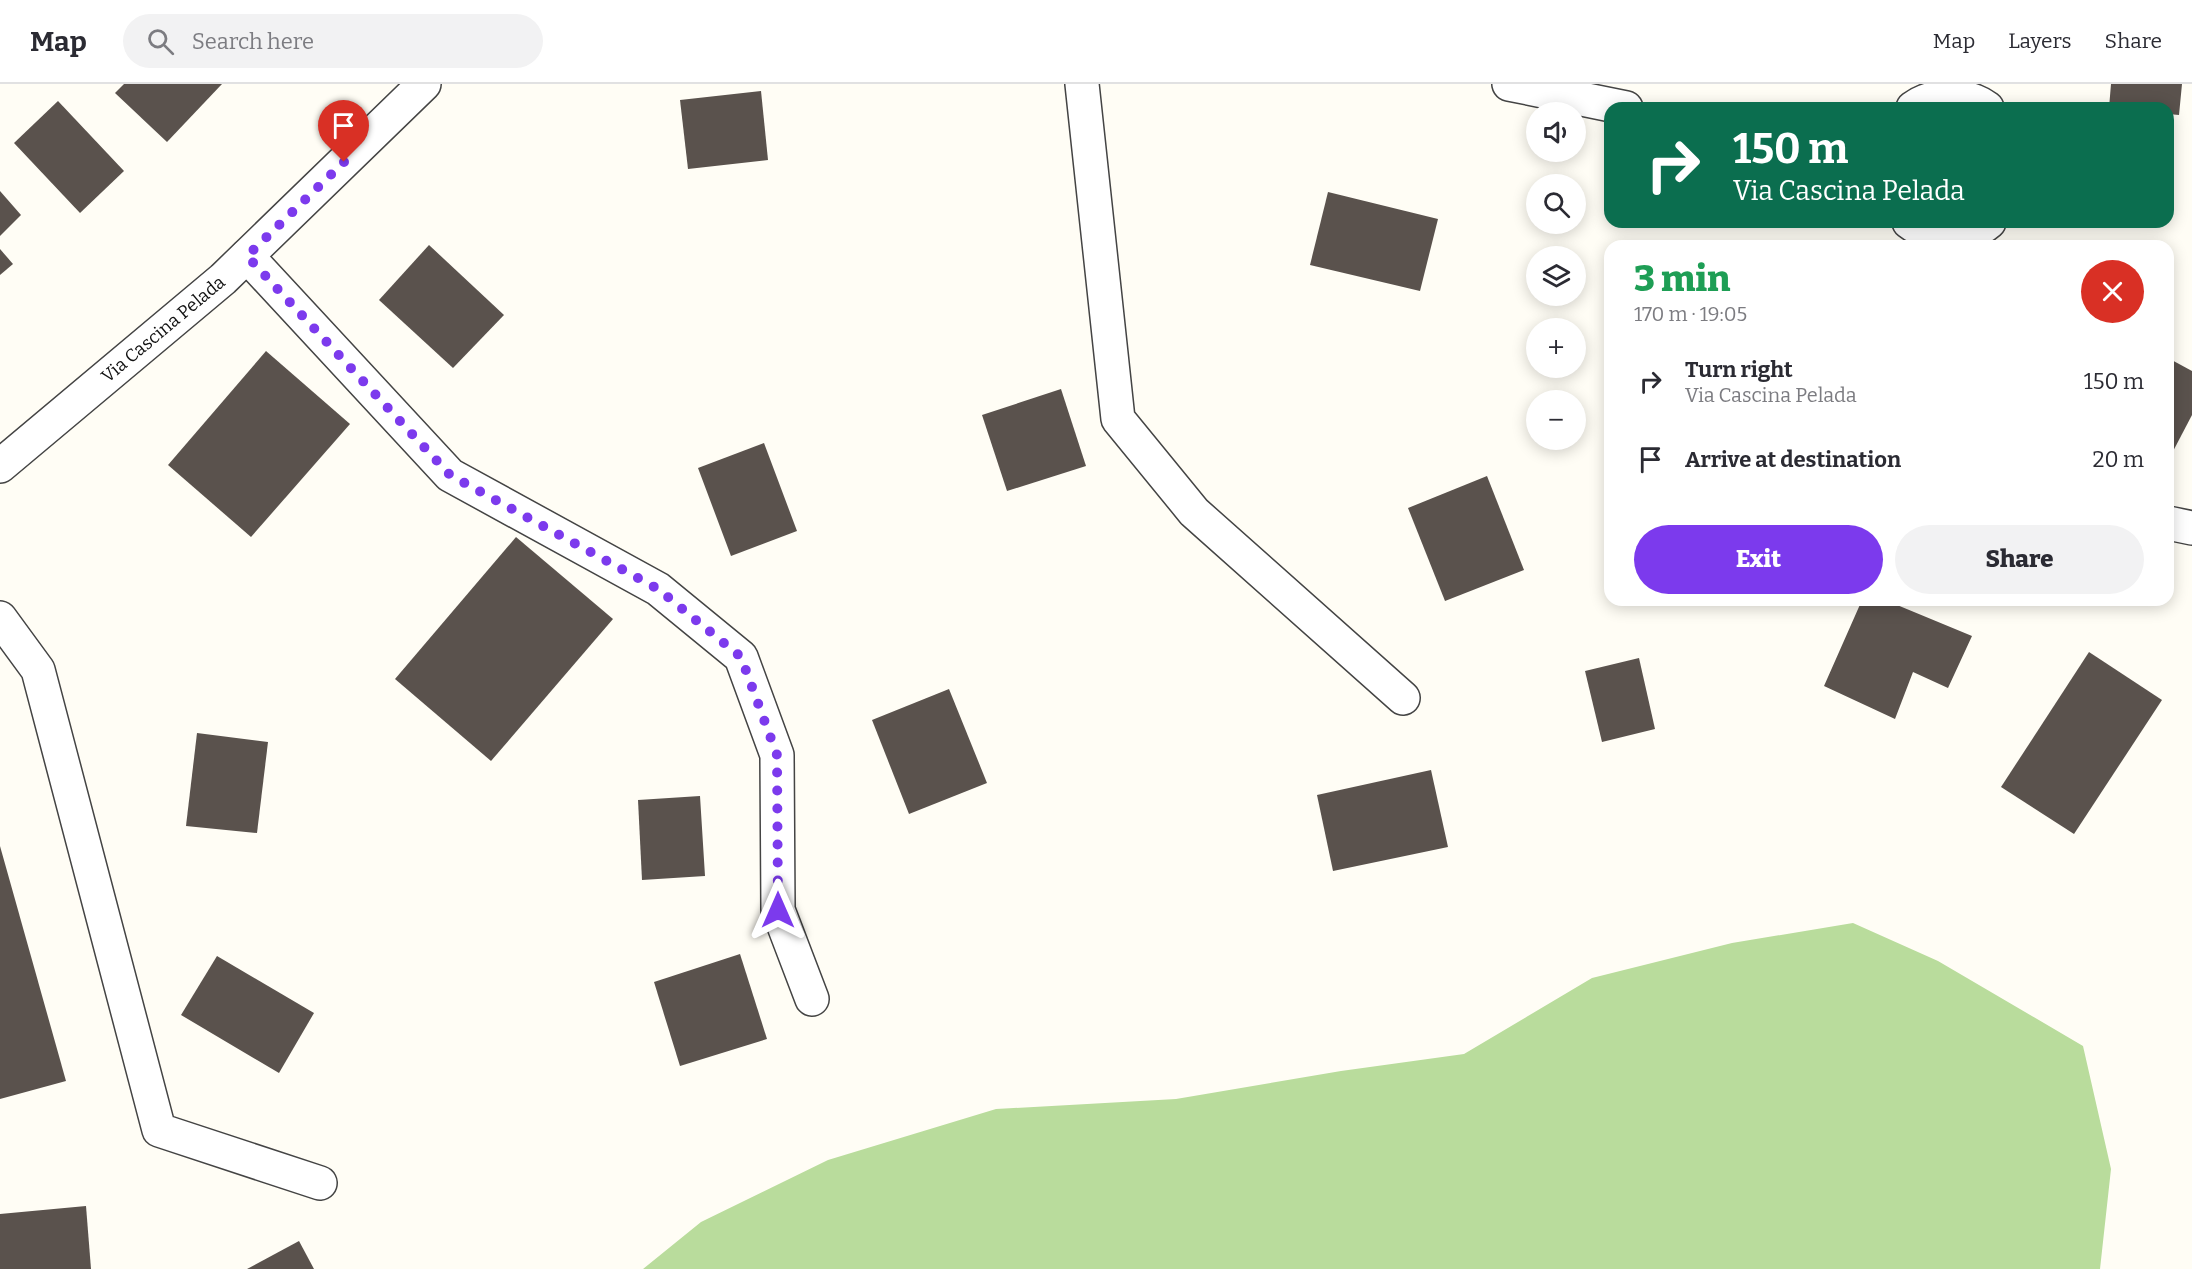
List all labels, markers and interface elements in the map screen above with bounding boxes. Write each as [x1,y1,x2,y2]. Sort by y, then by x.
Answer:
search box [123,14,543,68]
text: Map [30,25,87,58]
icon: search [144,25,177,58]
text: Search here [192,28,314,55]
text: Map [1933,28,1975,54]
text: Layers [2008,28,2072,54]
text: Share [2105,28,2162,54]
pin [318,100,369,162]
map controls [1526,102,1586,450]
button: sound [1526,102,1586,162]
icon: arrive [327,109,360,142]
text: 150 m [1733,124,1848,174]
icon: right [1634,126,1712,204]
button: search [1526,174,1586,234]
text: Via Cascina Pelada [1733,175,1965,207]
button: layers [1526,246,1586,306]
text: 3 min [1634,257,1730,301]
button: close [2081,260,2144,323]
street label: Via Cascina Pelada [97,271,230,387]
text: 170 m · 19:05 [1634,302,1747,326]
button: + [1526,318,1586,378]
text: Turn right [1685,356,1793,383]
icon: right [1634,365,1667,398]
text: 150 m [2084,368,2144,395]
text: Via Cascina Pelada [1685,383,1857,407]
button: − [1526,390,1586,450]
icon: arrive [1634,443,1667,476]
text: Arrive at destination [1685,446,1901,473]
text: 20 m [2093,446,2144,473]
button: Exit [1634,525,1883,594]
button: Share [1895,525,2144,594]
position arrow [746,878,810,942]

